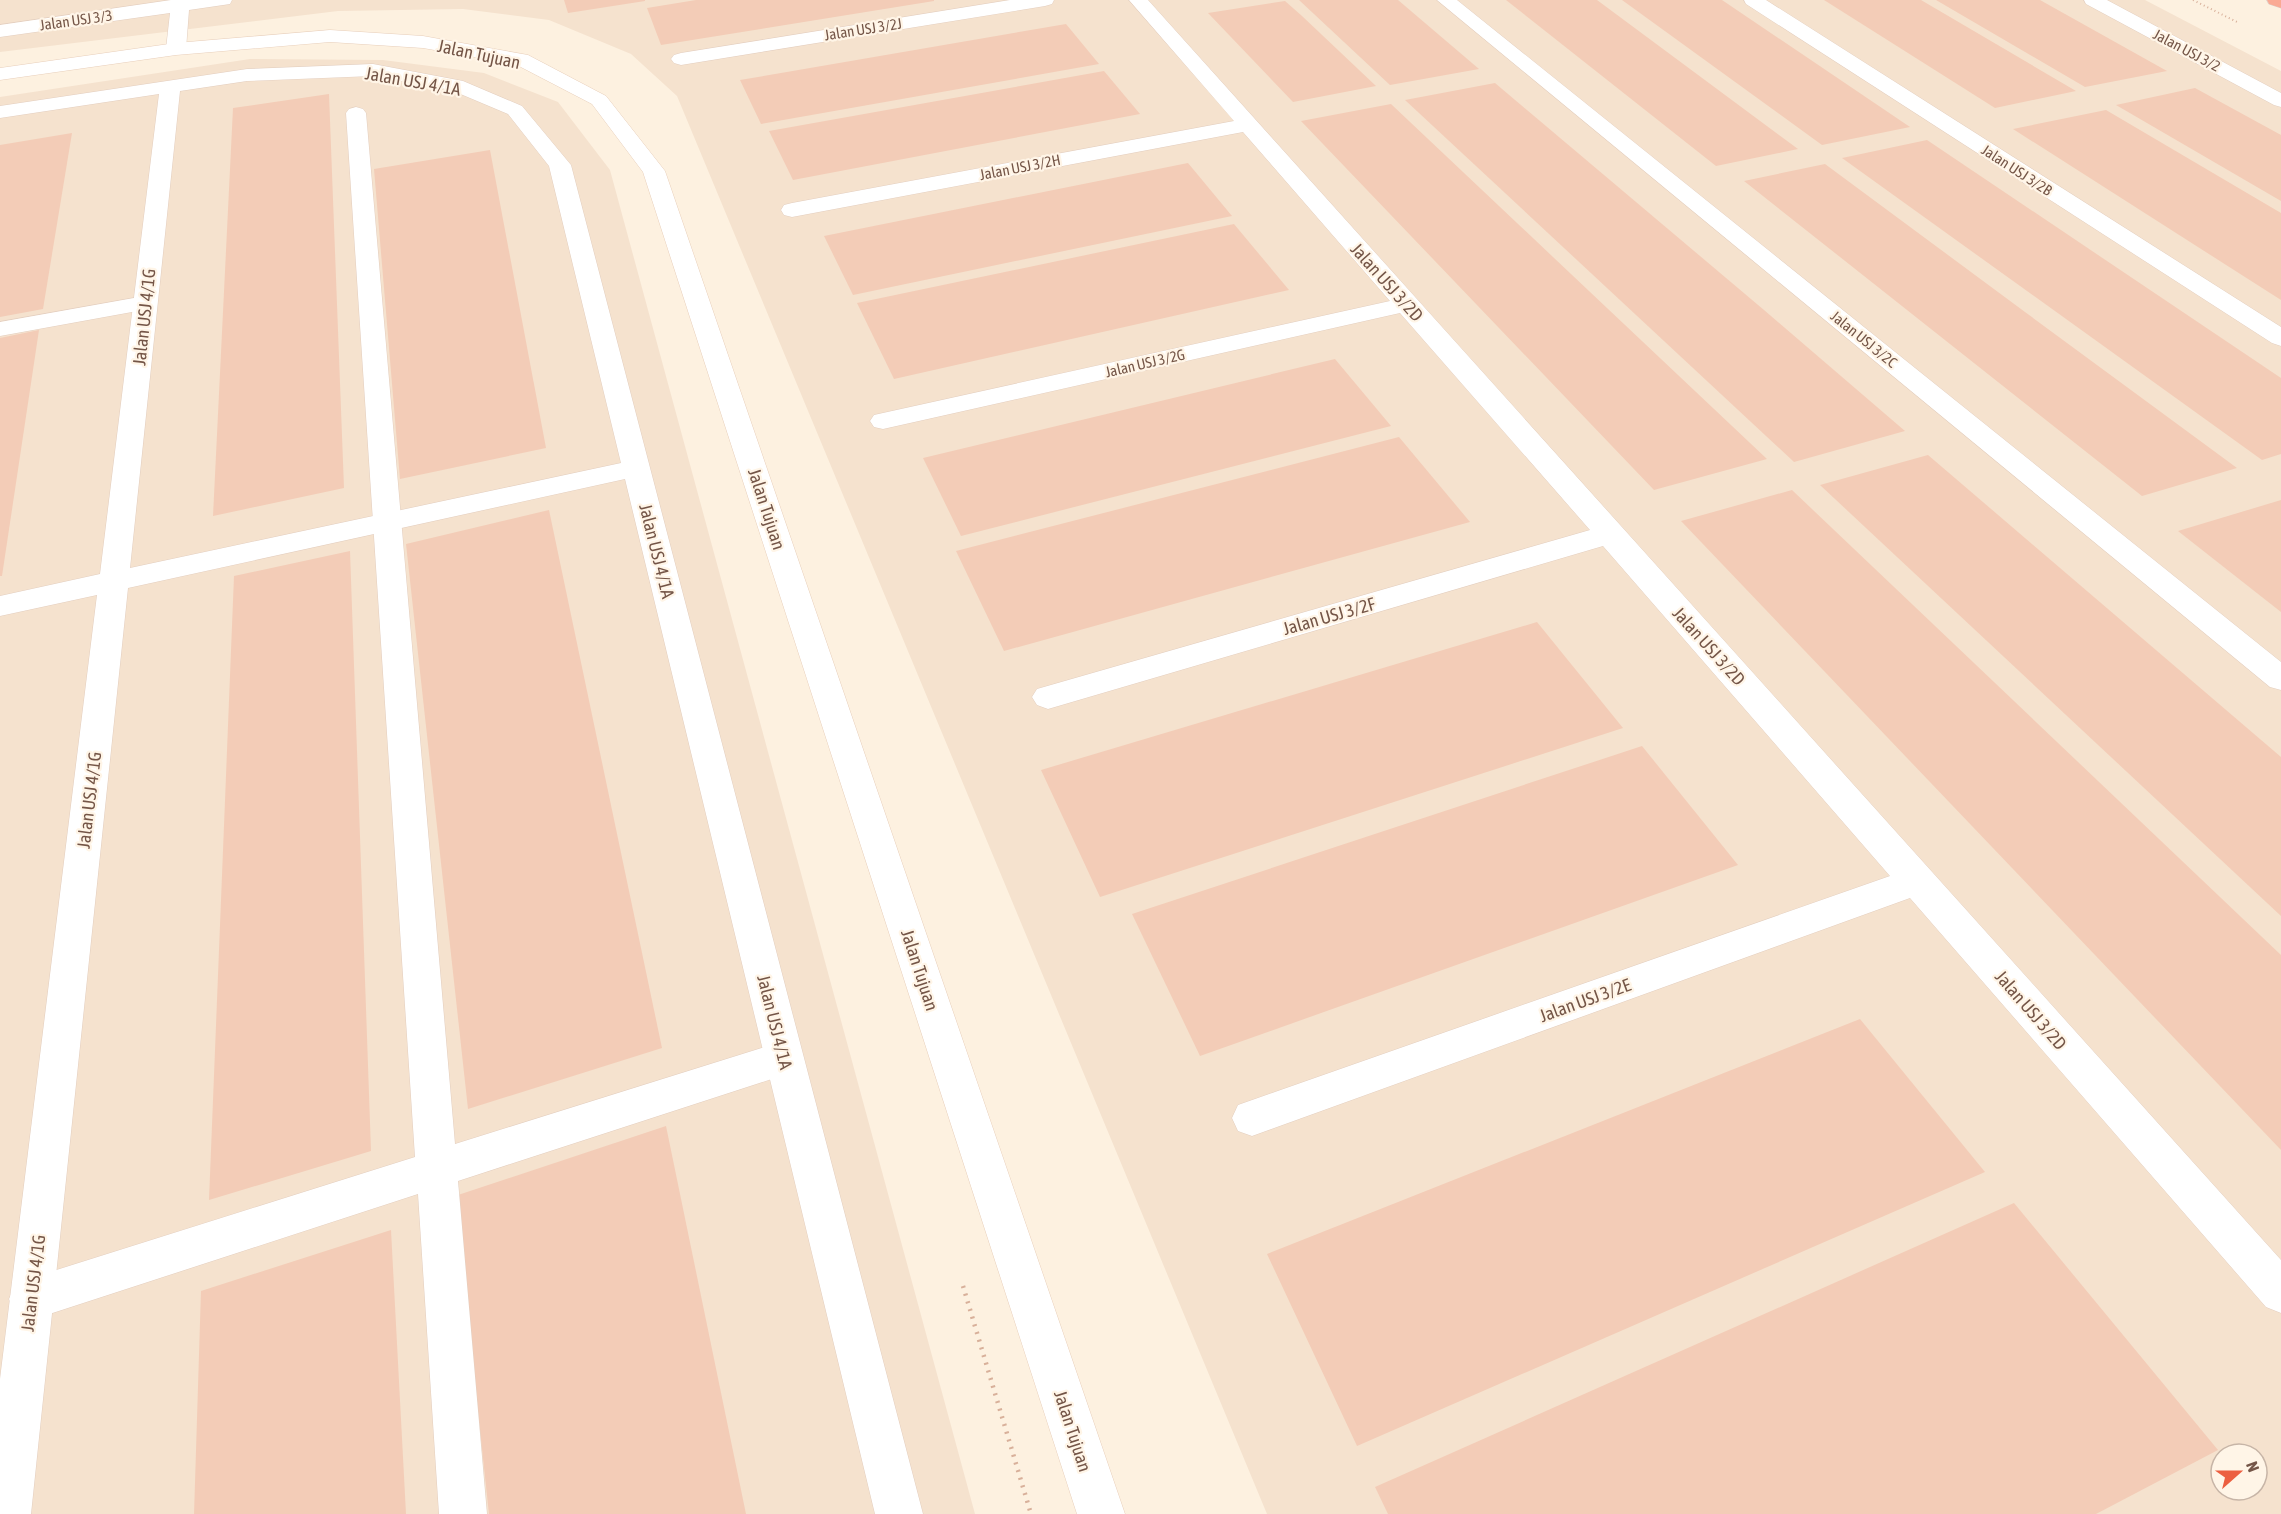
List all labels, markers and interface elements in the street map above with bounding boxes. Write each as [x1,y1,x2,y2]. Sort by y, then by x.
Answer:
street label: Jalan USJ 3/3 [39,6,113,34]
street label: Jalan USJ 3/2J [823,15,903,43]
street label: Jalan USJ 3/2 [2151,25,2223,75]
street label: Jalan Tujuan [436,35,522,73]
street label: Jalan USJ 4/1A [364,62,463,100]
street label: Jalan USJ 3/2B [1979,141,2055,199]
street label: Jalan USJ 3/2H [978,151,1062,183]
street label: Jalan USJ 3/2D [1346,239,1428,325]
street label: Jalan USJ 4/1G [128,267,160,367]
street label: Jalan USJ 3/2C [1828,307,1901,371]
street label: Jalan USJ 3/2G [1104,346,1187,380]
street label: Jalan Tujuan [744,466,790,552]
street label: Jalan USJ 4/1A [635,502,679,601]
street label: Jalan USJ 3/2F [1280,593,1378,639]
street label: Jalan USJ 3/2D [1668,603,1750,689]
street label: Jalan USJ 4/1G [73,750,105,850]
street label: Jalan Tujuan [897,927,943,1013]
street label: Jalan USJ 3/2D [1991,966,2071,1054]
street label: Jalan USJ 4/1A [753,973,797,1072]
street label: Jalan USJ 3/2E [1537,974,1634,1026]
street label: Jalan USJ 4/1G [17,1233,49,1333]
street label: Jalan Tujuan [1050,1388,1096,1474]
north arrow [2209,1442,2269,1502]
text: N [2243,1459,2263,1474]

